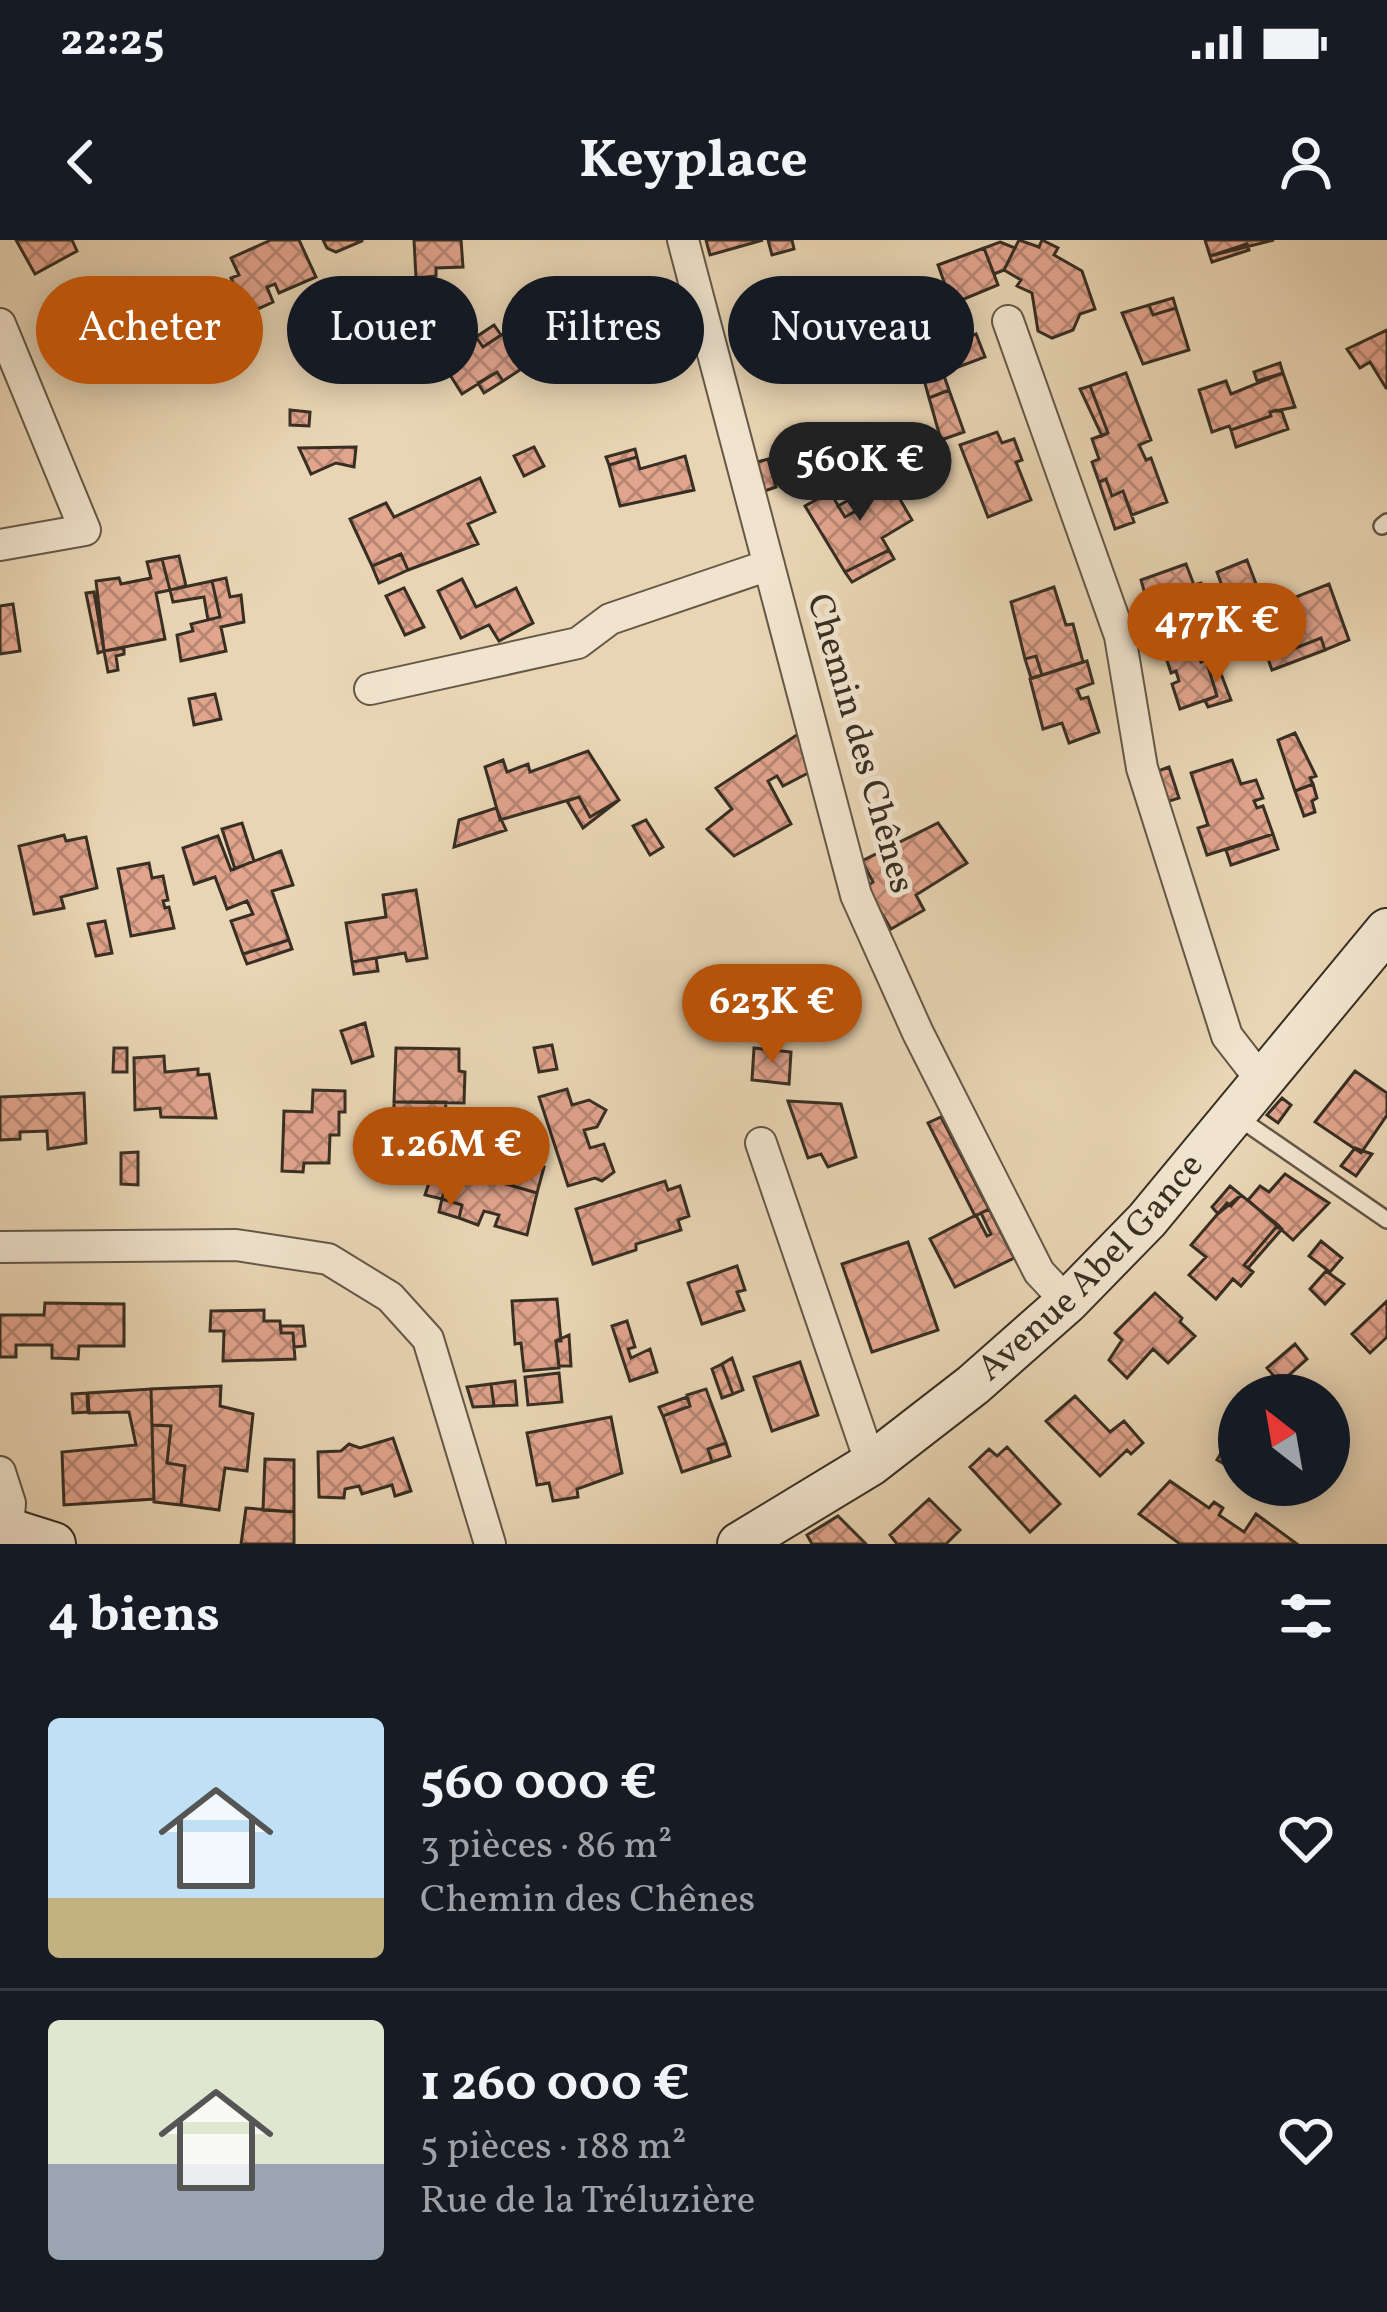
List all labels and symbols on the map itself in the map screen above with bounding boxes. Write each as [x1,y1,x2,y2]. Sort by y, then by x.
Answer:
pin: 560K € [762,422,958,524]
pin: 477K € [1119,583,1315,685]
street label: Chemin des Chênes [792,588,926,900]
pin: 623K € [674,964,870,1066]
pin: 1.26M € [340,1107,562,1209]
street label: Avenue Abel Gance [967,1143,1216,1394]
north arrow [1218,1374,1350,1506]

